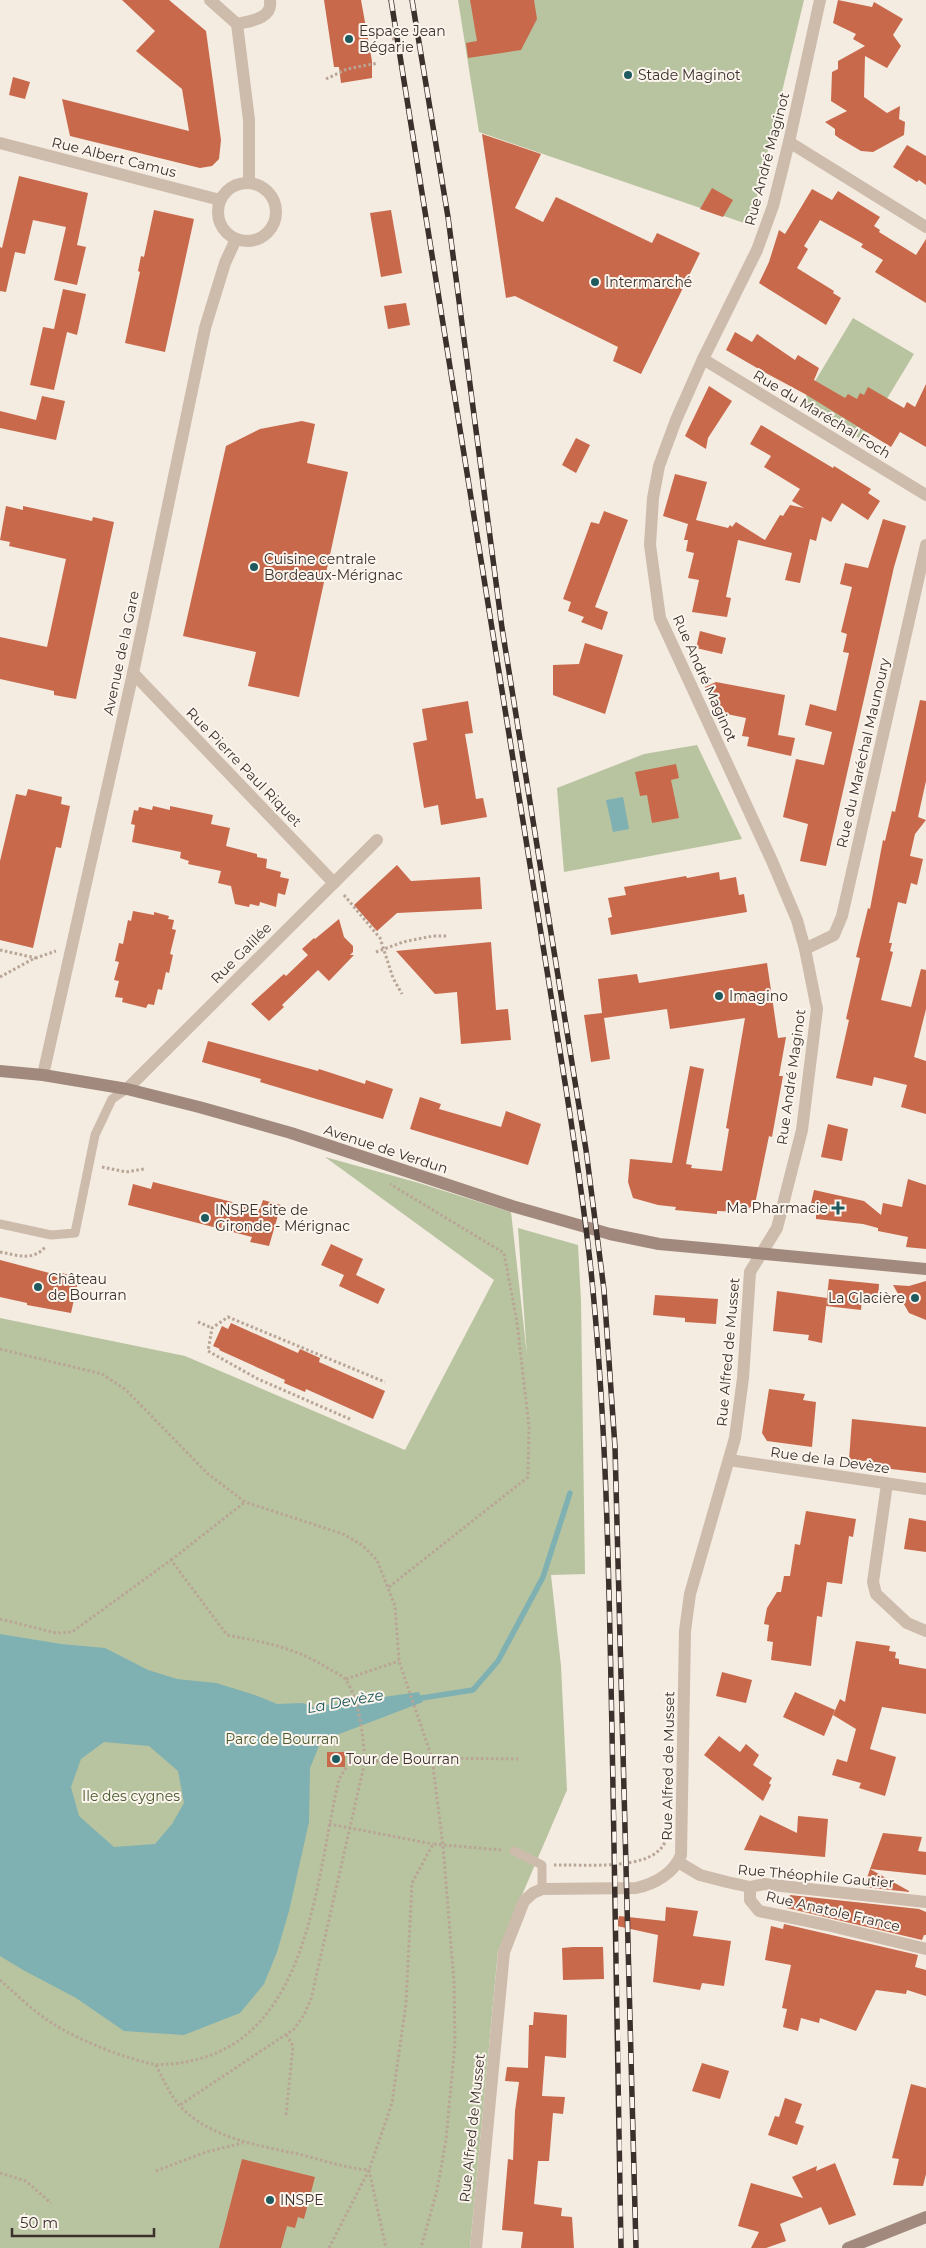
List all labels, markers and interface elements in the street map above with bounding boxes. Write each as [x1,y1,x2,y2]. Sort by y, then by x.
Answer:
place label: Espace Jean Bégarie [359,22,446,56]
marker: Espace Jean Bégarie [343,33,355,45]
place label: Stade Maginot [638,66,741,84]
marker: Stade Maginot [622,69,634,81]
street label: Rue André Maginot [741,90,794,228]
street label: Rue Albert Camus [50,133,178,181]
place label: Intermarché [605,273,692,291]
marker: Intermarché [589,276,601,288]
street label: Rue du Maréchal Foch [750,366,894,462]
place label: Cuisine centrale Bordeaux-Mérignac [264,550,403,584]
marker: Cuisine centrale Bordeaux-Mérignac [248,561,260,573]
street label: Avenue de la Gare [99,589,143,717]
street label: Rue André Maginot [669,612,741,745]
street label: Rue du Maréchal Maunoury [832,656,894,850]
street label: Rue Pierre Paul Riquet [182,704,306,831]
street label: Rue Galilée [207,919,275,987]
place label: Imagino [729,987,788,1005]
marker: Imagino [713,990,725,1002]
street label: Rue André Maginot [773,1008,809,1146]
street label: Avenue de Verdun [322,1120,450,1178]
place label: Ma Pharmacie [726,1199,828,1217]
place label: INSPE site de Gironde - Mérignac [215,1201,350,1235]
marker: Ma Pharmacie [832,1202,844,1214]
marker: INSPE site de Gironde - Mérignac [199,1212,211,1224]
place label: Château de Bourran [48,1270,127,1304]
street label: Rue Alfred de Musset [713,1276,744,1427]
marker: Château de Bourran [32,1281,44,1293]
place label: La Glacière [828,1289,905,1307]
marker: La Glacière [909,1292,921,1304]
street label: Rue de la Devèze [769,1443,891,1477]
water label: La Devèze [305,1685,385,1717]
street label: Rue Alfred de Musset [658,1691,678,1841]
park label: Parc de Bourran [225,1730,339,1748]
place label: Tour de Bourran [346,1750,459,1768]
marker: Tour de Bourran [330,1753,342,1765]
park label: Ile des cygnes [82,1787,180,1805]
street label: Rue Théophile Gautier [737,1860,895,1892]
street label: Rue Anatole France [764,1887,902,1935]
street label: Rue Alfred de Musset [455,2052,489,2203]
place label: INSPE [280,2191,324,2209]
marker: INSPE [264,2194,276,2206]
scale bar [12,2206,155,2238]
text: 50 m [20,2213,58,2232]

